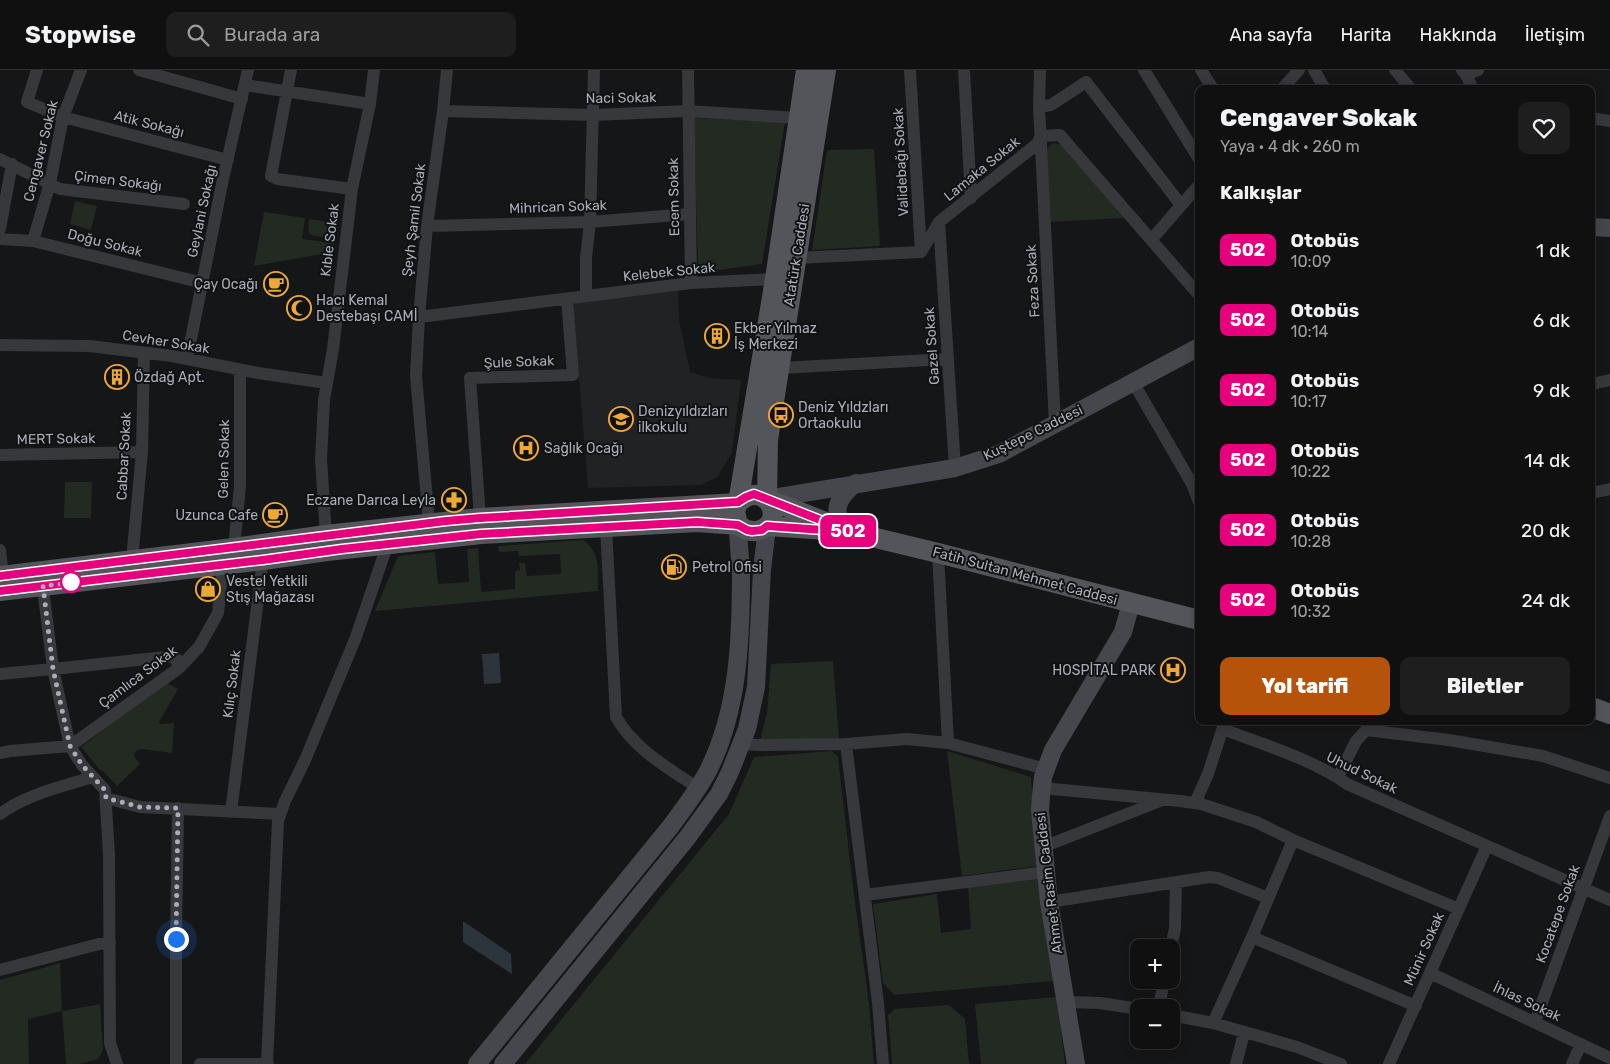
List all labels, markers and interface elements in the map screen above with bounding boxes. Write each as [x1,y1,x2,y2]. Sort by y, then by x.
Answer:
search box [166,12,516,57]
text: Stopwise [25,21,136,49]
icon: search [184,21,212,49]
text: Burada ara [224,23,320,46]
text: Ana sayfa [1230,24,1313,46]
text: Harita [1341,24,1391,46]
text: Hakkında [1419,24,1497,46]
text: İletişim [1525,24,1585,46]
street label: Naci Sokak [585,89,657,107]
street label: Cengaver Sokak [20,98,62,204]
button: heart [1518,102,1570,154]
text: Cengaver Sokak [1220,104,1417,132]
street label: Validebağı Sokak [890,106,912,217]
street label: Atik Sokağı [112,107,186,141]
street label: Lamaka Sokak [941,133,1024,205]
text: Yaya · 4 dk · 260 m [1220,137,1360,156]
street label: Ecem Sokak [665,157,683,236]
street label: Şeyh Şamil Sokak [399,162,429,278]
street label: Geylani Sokağı [184,163,220,259]
street label: Çimen Sokağı [73,167,163,195]
text: Kalkışlar [1220,181,1301,204]
street label: Mihrican Sokak [509,197,608,217]
street label: Kıble Sokak [317,202,343,278]
street label: Atatürk Caddesi [780,202,814,308]
street label: Doğu Sokak [66,225,145,261]
text: Otobüs [1291,229,1359,252]
text: 502 [1230,239,1266,261]
text: 1 dk [1536,239,1570,262]
street label: Feza Sokak [1023,243,1043,318]
text: 10:09 [1291,252,1331,271]
street label: Kelebek Sokak [622,259,717,285]
cafe icon: Çay Ocağı [263,271,289,297]
place label: Çay Ocağı [194,276,258,293]
place label: Hacı Kemal Destebaşı CAMİ [316,292,418,325]
mosque icon: Hacı Kemal Destebaşı CAMİ [286,295,312,321]
text: Otobüs [1291,299,1359,322]
street label: Gazel Sokak [921,306,943,385]
text: 502 [1230,309,1266,331]
text: 6 dk [1533,309,1570,332]
place label: Ekber Yılmaz İş Merkezi [734,320,817,353]
text: 10:14 [1291,322,1328,341]
building icon: Ekber Yılmaz İş Merkezi [704,323,730,349]
street label: Cevher Sokak [121,327,212,357]
street label: Şule Sokak [483,352,555,372]
building icon: Özdağ Apt. [104,364,130,390]
place label: Özdağ Apt. [134,369,205,386]
text: Otobüs [1291,369,1359,392]
text: 502 [1230,379,1266,401]
text: 9 dk [1533,379,1570,402]
text: 10:17 [1291,392,1327,411]
place label: Deniz Yıldzları Ortaokulu [798,399,888,432]
bus stop icon: Deniz Yıldzları Ortaokulu [768,402,794,428]
street label: Kuştepe Caddesi [980,402,1086,464]
place label: Denizyıldızları ilkokulu [638,403,728,436]
school or university icon: Denizyıldızları ilkokulu [608,406,634,432]
street label: Cabbar Sokak [113,411,135,501]
street label: Gelen Sokak [215,418,233,499]
street label: MERT Sokak [17,430,96,448]
hospital icon: Sağlık Ocağı [513,435,539,461]
text: Otobüs [1291,439,1359,462]
place label: Sağlık Ocağı [544,440,623,457]
text: 502 [1230,449,1266,471]
text: 14 dk [1524,449,1570,472]
text: 10:22 [1291,462,1330,481]
pharmacy icon: Eczane Darıca Leyla [441,487,467,513]
place label: Eczane Darıca Leyla [306,492,436,509]
cafe icon: Uzunca Cafe [262,502,288,528]
place label: Uzunca Cafe [175,507,258,524]
text: Otobüs [1291,509,1359,532]
line badge: 502 [819,515,877,547]
text: 502 [1230,519,1266,541]
text: 20 dk [1521,519,1570,542]
text: 502 [830,520,866,542]
text: 10:28 [1291,532,1331,551]
street label: Fatih Sultan Mehmet Caddesi [931,543,1119,609]
fuel station icon: Petrol Ofisi [661,554,687,580]
place label: Petrol Ofisi [692,559,762,576]
unlabelled marker [60,571,82,593]
place label: Vestel Yetkili Stış Mağazası [226,573,314,606]
shop icon: Vestel Yetkili Stış Mağazası [195,576,221,602]
text: Otobüs [1291,579,1359,602]
text: 502 [1230,589,1266,611]
text: 24 dk [1521,589,1570,612]
text: 10:32 [1291,602,1331,621]
street label: Çamlıca Sokak [95,641,181,712]
street label: Kılıç Sokak [219,648,245,719]
hospital icon: HOSPİTAL PARK [1160,657,1186,683]
button: Yol tarifi [1220,657,1390,715]
button: Biletler [1400,657,1570,715]
place label: HOSPİTAL PARK [1052,662,1157,679]
street label: Uhud Sokak [1324,748,1401,798]
street label: Ahmet Rasim Caddesi [1032,811,1066,955]
street label: Kocatepe Sokak [1532,862,1584,965]
street label: Münir Sokak [1400,909,1448,988]
your location [164,927,189,952]
map controls [1130,939,1180,1049]
button: + [1130,939,1180,989]
street label: İhlas Sokak [1490,979,1564,1025]
button: − [1130,999,1180,1049]

